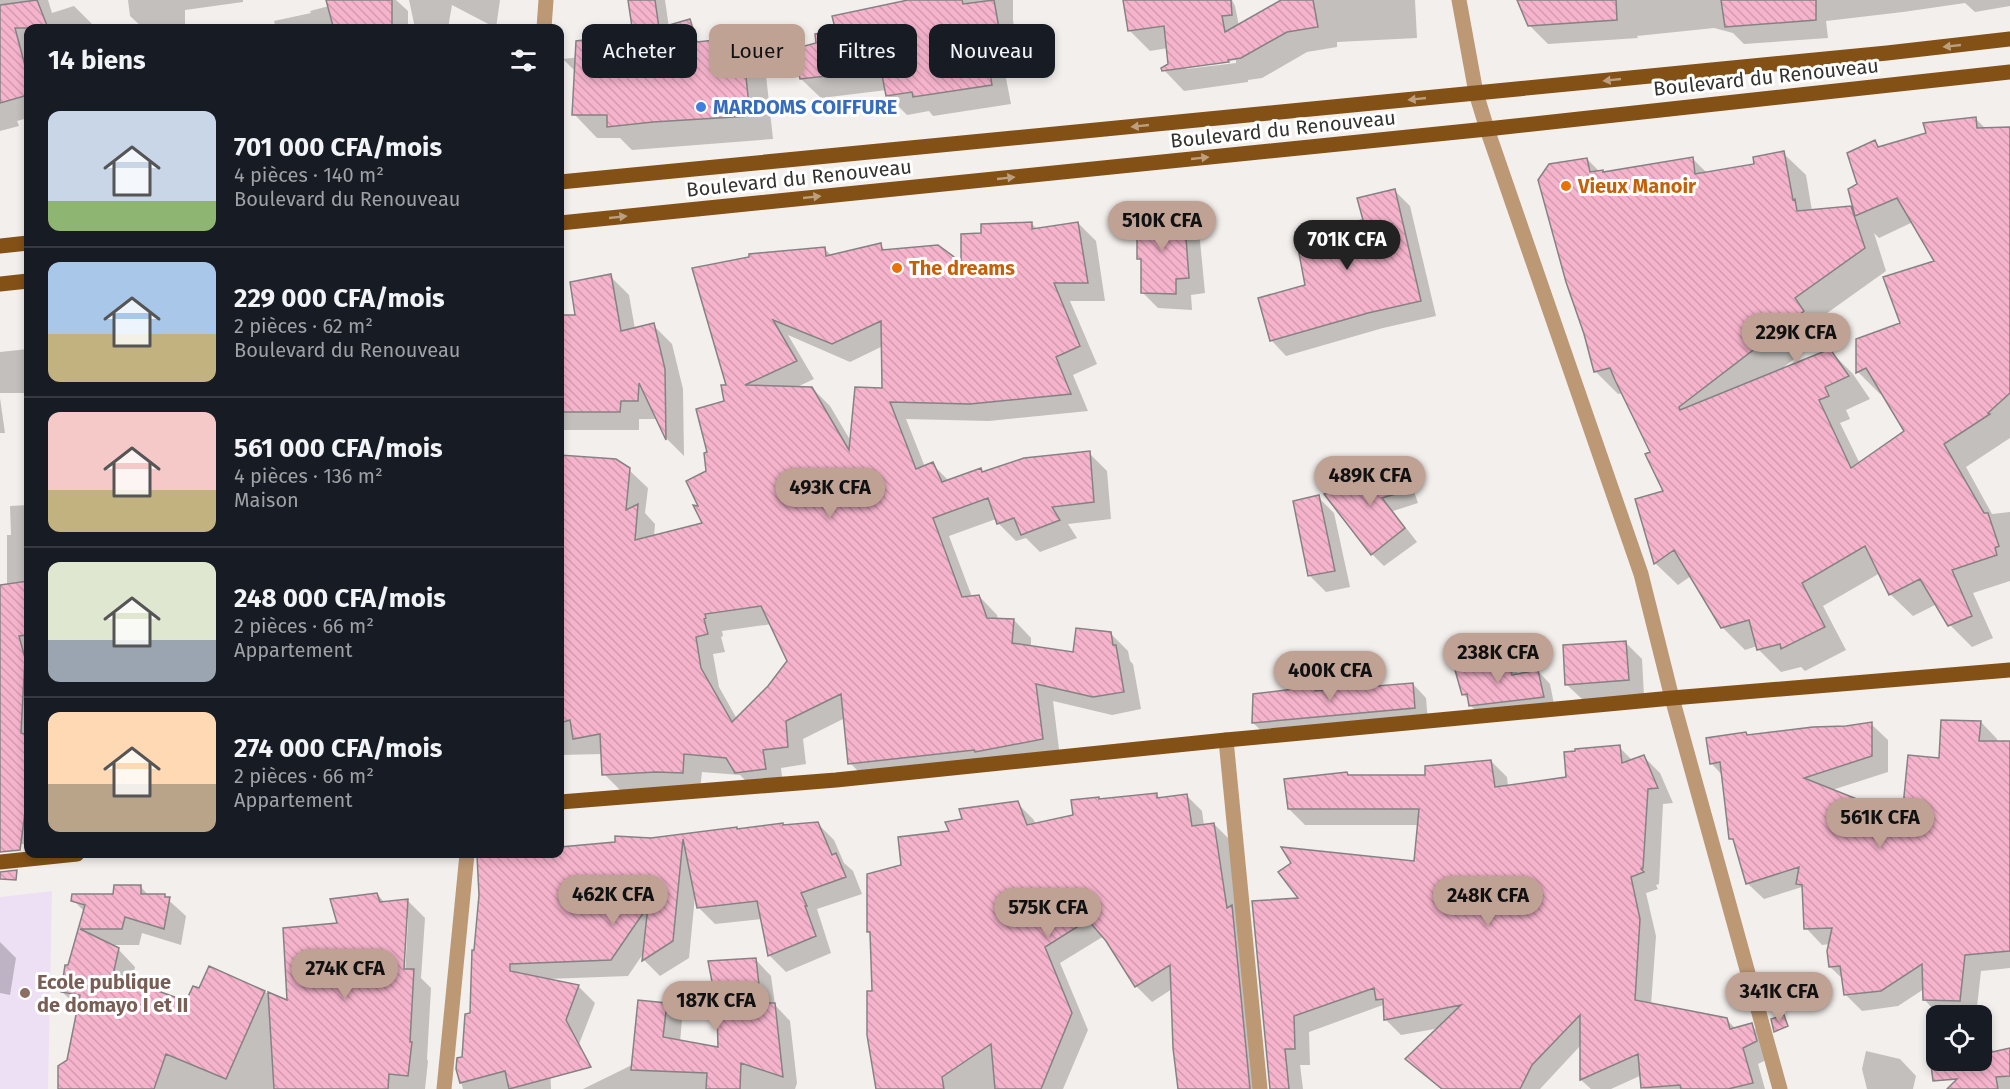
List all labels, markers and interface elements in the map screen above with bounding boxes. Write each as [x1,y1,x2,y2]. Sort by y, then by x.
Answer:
chip: Acheter [582,24,697,78]
chip: Louer [709,24,805,78]
chip: Filtres [817,24,917,78]
chip: Nouveau [929,24,1055,78]
one-way arrow [1942,41,1961,51]
icon: filters [507,44,540,77]
text: 14 biens [48,45,146,76]
street label: Boulevard du Renouveau [1652,53,1880,101]
one-way arrow [1602,75,1621,85]
one-way arrow [1408,94,1427,104]
place label: MARDOMS COIFFURE [713,95,897,119]
marker: MARDOMS COIFFURE [694,100,708,114]
street label: Boulevard du Renouveau [1169,105,1397,153]
one-way arrow [1130,121,1149,131]
text: 701 000 CFA/mois [234,132,442,163]
icon: home [96,135,168,207]
one-way arrow [1190,153,1209,163]
street label: Boulevard du Renouveau [685,154,913,202]
text: 4 pièces · 140 m² [234,163,384,187]
one-way arrow [996,173,1015,183]
place label: Vieux Manoir [1577,174,1697,198]
marker: Vieux Manoir [1559,179,1573,193]
text: Boulevard du Renouveau [234,187,460,211]
one-way arrow [802,192,821,202]
pin: 510K CFA [1100,201,1224,252]
text: 510K CFA [1122,208,1202,232]
one-way arrow [608,212,627,222]
pin: 701K CFA [1285,220,1409,271]
text: 701K CFA [1307,227,1387,251]
place label: The dreams [909,256,1015,280]
marker: The dreams [890,261,904,275]
text: 229 000 CFA/mois [234,283,445,314]
icon: home [96,286,168,358]
pin: 229K CFA [1734,313,1858,364]
text: 2 pièces · 62 m² [234,314,373,338]
text: 229K CFA [1755,320,1837,344]
text: Boulevard du Renouveau [234,338,460,362]
text: 561 000 CFA/mois [234,433,443,464]
icon: home [96,436,168,508]
pin: 489K CFA [1308,456,1432,507]
text: 489K CFA [1328,463,1412,487]
text: 4 pièces · 136 m² [234,464,383,488]
pin: 493K CFA [768,468,892,519]
text: 493K CFA [789,475,871,499]
text: Maison [234,488,299,512]
text: 248 000 CFA/mois [234,583,446,614]
icon: home [96,586,168,658]
text: 2 pièces · 66 m² [234,614,374,638]
pin: 238K CFA [1436,633,1560,684]
text: Appartement [234,638,352,662]
text: 238K CFA [1457,640,1539,664]
pin: 400K CFA [1268,651,1392,702]
text: 400K CFA [1288,658,1372,682]
text: 274 000 CFA/mois [234,733,442,764]
icon: home [96,736,168,808]
text: 2 pièces · 66 m² [234,764,374,788]
text: Appartement [234,788,352,812]
pin: 561K CFA [1818,798,1942,849]
text: 561K CFA [1840,805,1920,829]
pin: 462K CFA [551,875,675,926]
pin: 248K CFA [1426,876,1550,927]
text: 462K CFA [572,882,654,906]
text: 248K CFA [1447,883,1529,907]
pin: 575K CFA [986,888,1110,939]
text: 575K CFA [1008,895,1088,919]
pin: 274K CFA [283,949,407,1000]
text: 274K CFA [305,956,385,980]
place label: Ecole publique de domayo I et II [37,970,188,1017]
pin: 341K CFA [1717,972,1841,1023]
text: 341K CFA [1740,979,1818,1003]
pin: 187K CFA [654,981,778,1032]
marker: Ecole publique de domayo I et II [18,986,32,1000]
text: 187K CFA [676,988,756,1012]
map controls [1926,1005,1992,1071]
button: locate [1926,1005,1992,1071]

